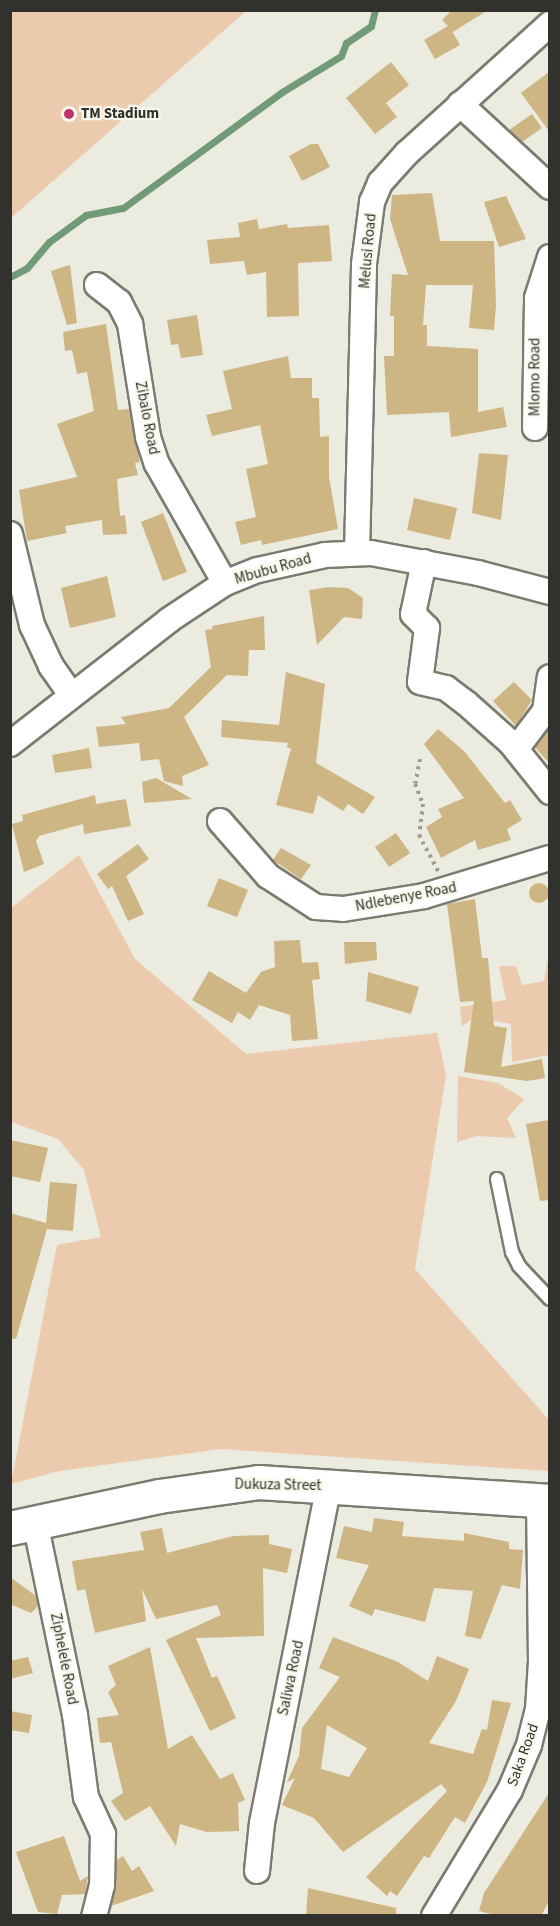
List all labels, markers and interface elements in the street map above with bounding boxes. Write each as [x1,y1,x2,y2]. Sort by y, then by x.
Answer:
place label: TM Stadium [81,105,159,123]
marker: TM Stadium [62,107,76,121]
street label: Melusi Road [356,213,380,289]
street label: Mlomo Road [526,338,544,416]
street label: Zibalo Road [131,380,163,456]
street label: Mbubu Road [233,549,313,589]
street label: Ndlebenye Road [354,878,458,916]
street label: Dukuza Street [234,1475,322,1495]
street label: Ziphelele Road [46,1611,82,1707]
street label: Saliwa Road [274,1639,308,1717]
street label: Saka Road [503,1721,543,1789]

